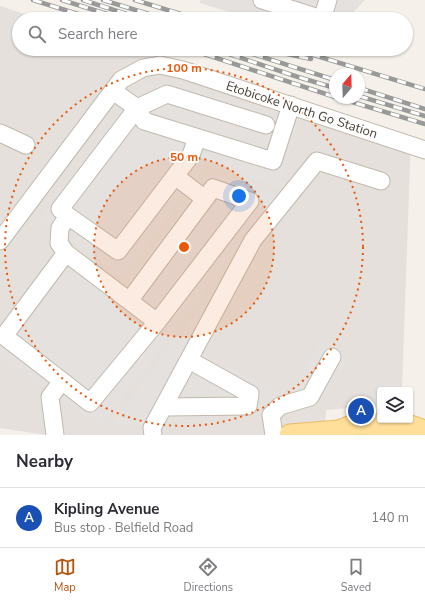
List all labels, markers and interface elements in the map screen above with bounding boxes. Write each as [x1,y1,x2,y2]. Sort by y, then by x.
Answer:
search box [12,12,413,56]
icon: search [26,23,48,45]
text: Search here [58,24,138,44]
text: 100 m [166,60,202,76]
north arrow [329,68,365,104]
street label: Etobicoke North Go Station [224,77,380,143]
text: 50 m [170,149,198,165]
your location [229,186,249,206]
centre of rings [177,240,191,254]
map controls [377,387,413,423]
button: layers [377,387,413,423]
pin: A [348,396,374,426]
text: Nearby [16,450,73,473]
text: Kipling Avenue [54,499,160,519]
text: A [24,509,34,527]
text: 140 m [371,509,409,527]
text: Bus stop · Belfield Road [54,519,193,537]
tab: Map [54,556,76,595]
tab: Directions [184,556,233,595]
tab: Saved [341,556,371,595]

